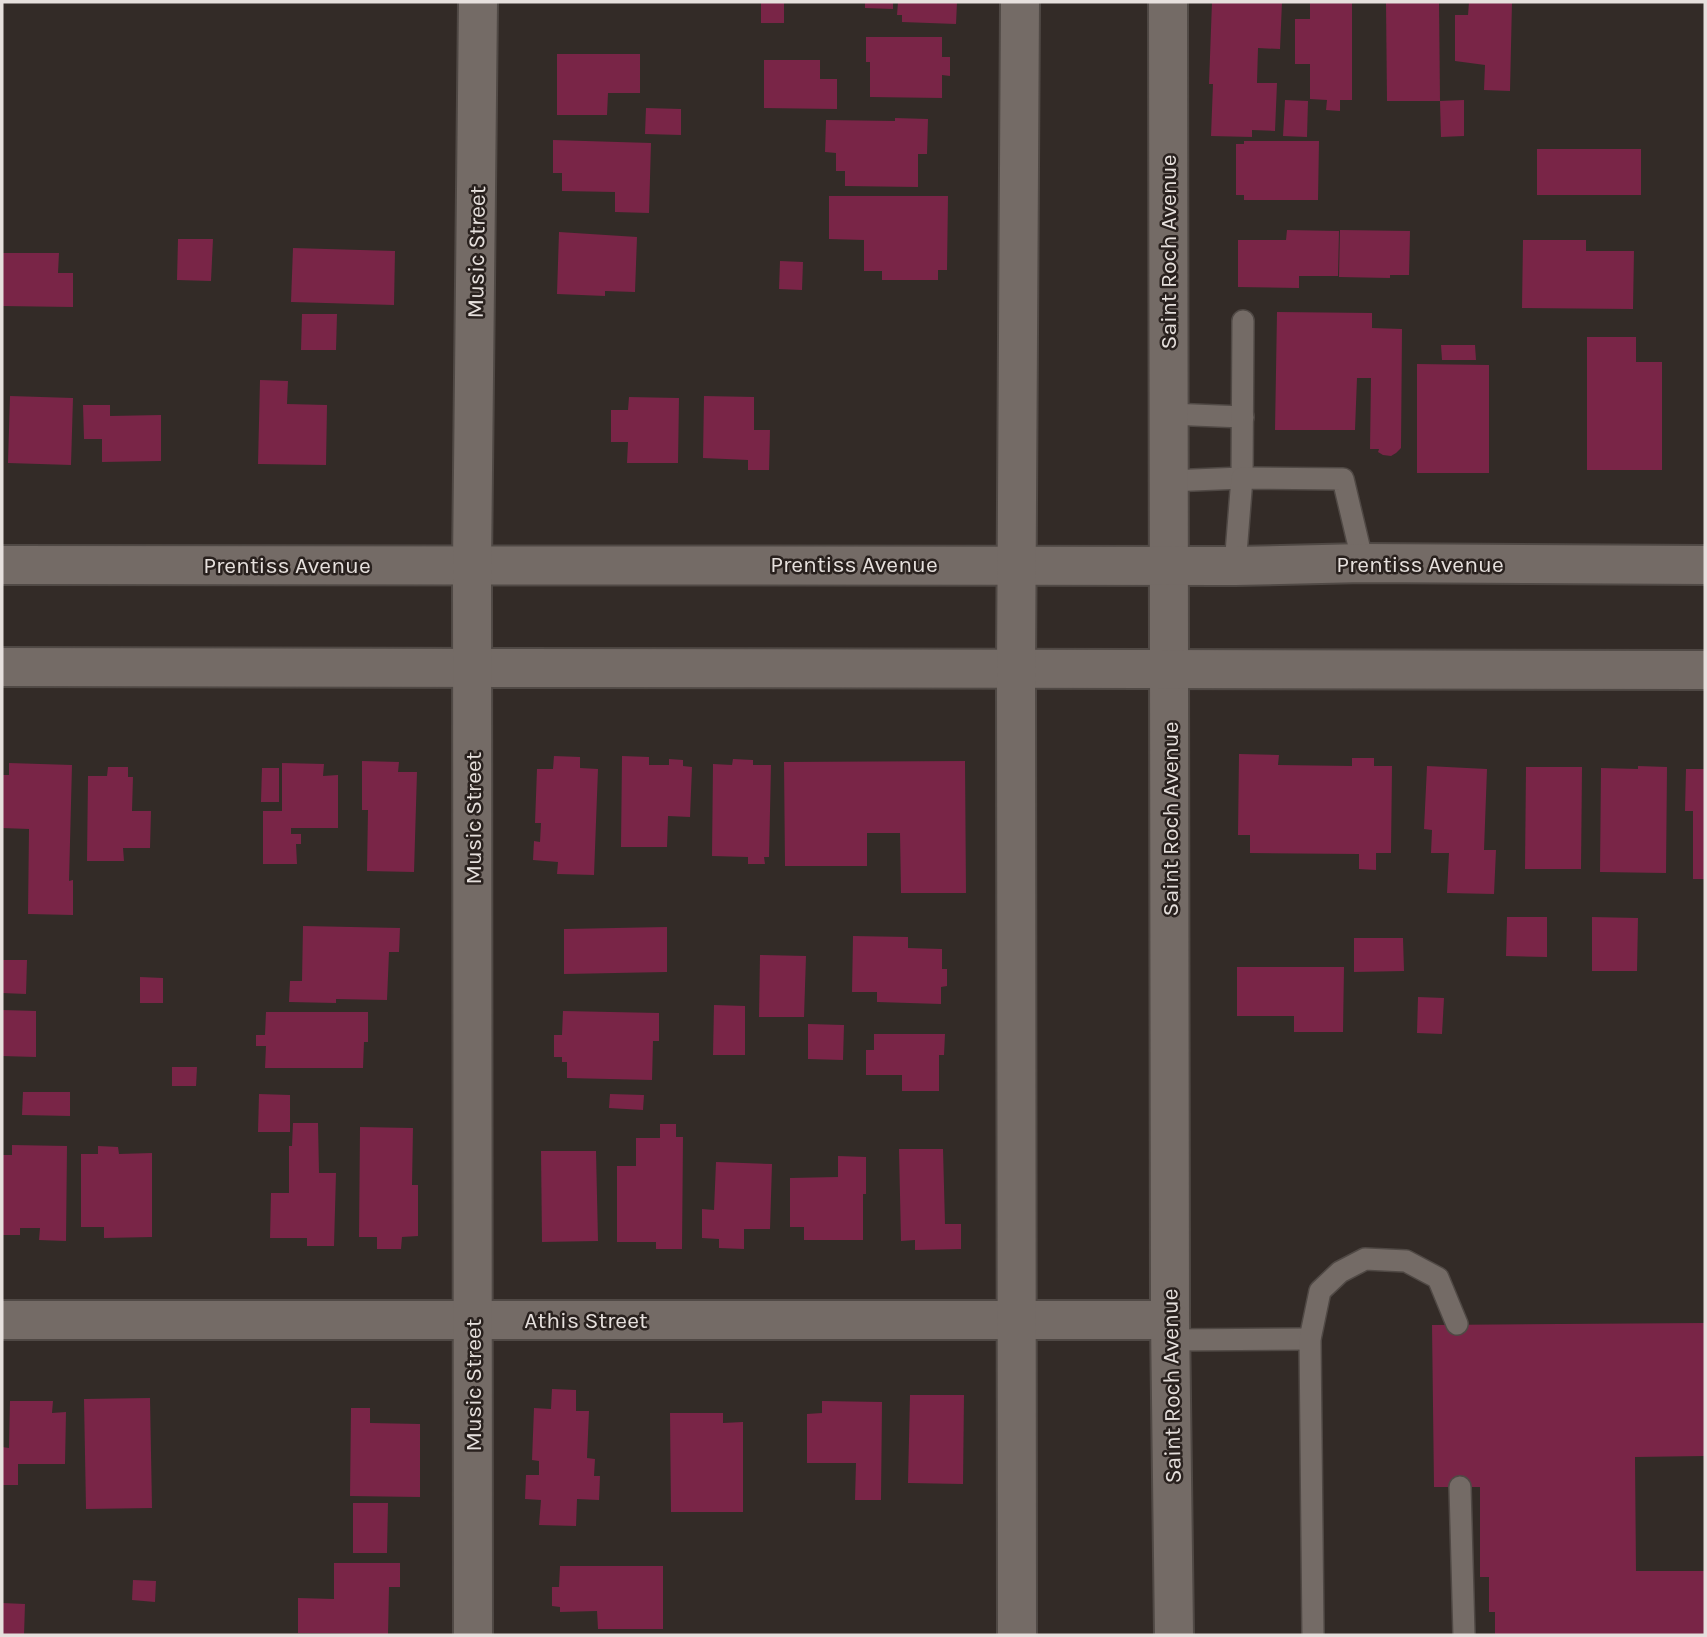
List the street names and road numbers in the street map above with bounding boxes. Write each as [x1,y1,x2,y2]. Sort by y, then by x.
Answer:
street label: Saint Roch Avenue [1155,155,1182,349]
street label: Music Street [462,185,491,319]
street label: Prentiss Avenue [770,551,938,578]
street label: Prentiss Avenue [1336,551,1504,578]
street label: Prentiss Avenue [203,552,371,579]
street label: Saint Roch Avenue [1157,722,1184,916]
street label: Music Street [460,751,487,884]
street label: Saint Roch Avenue [1156,1288,1187,1484]
street label: Athis Street [524,1307,648,1334]
street label: Music Street [460,1318,487,1451]

